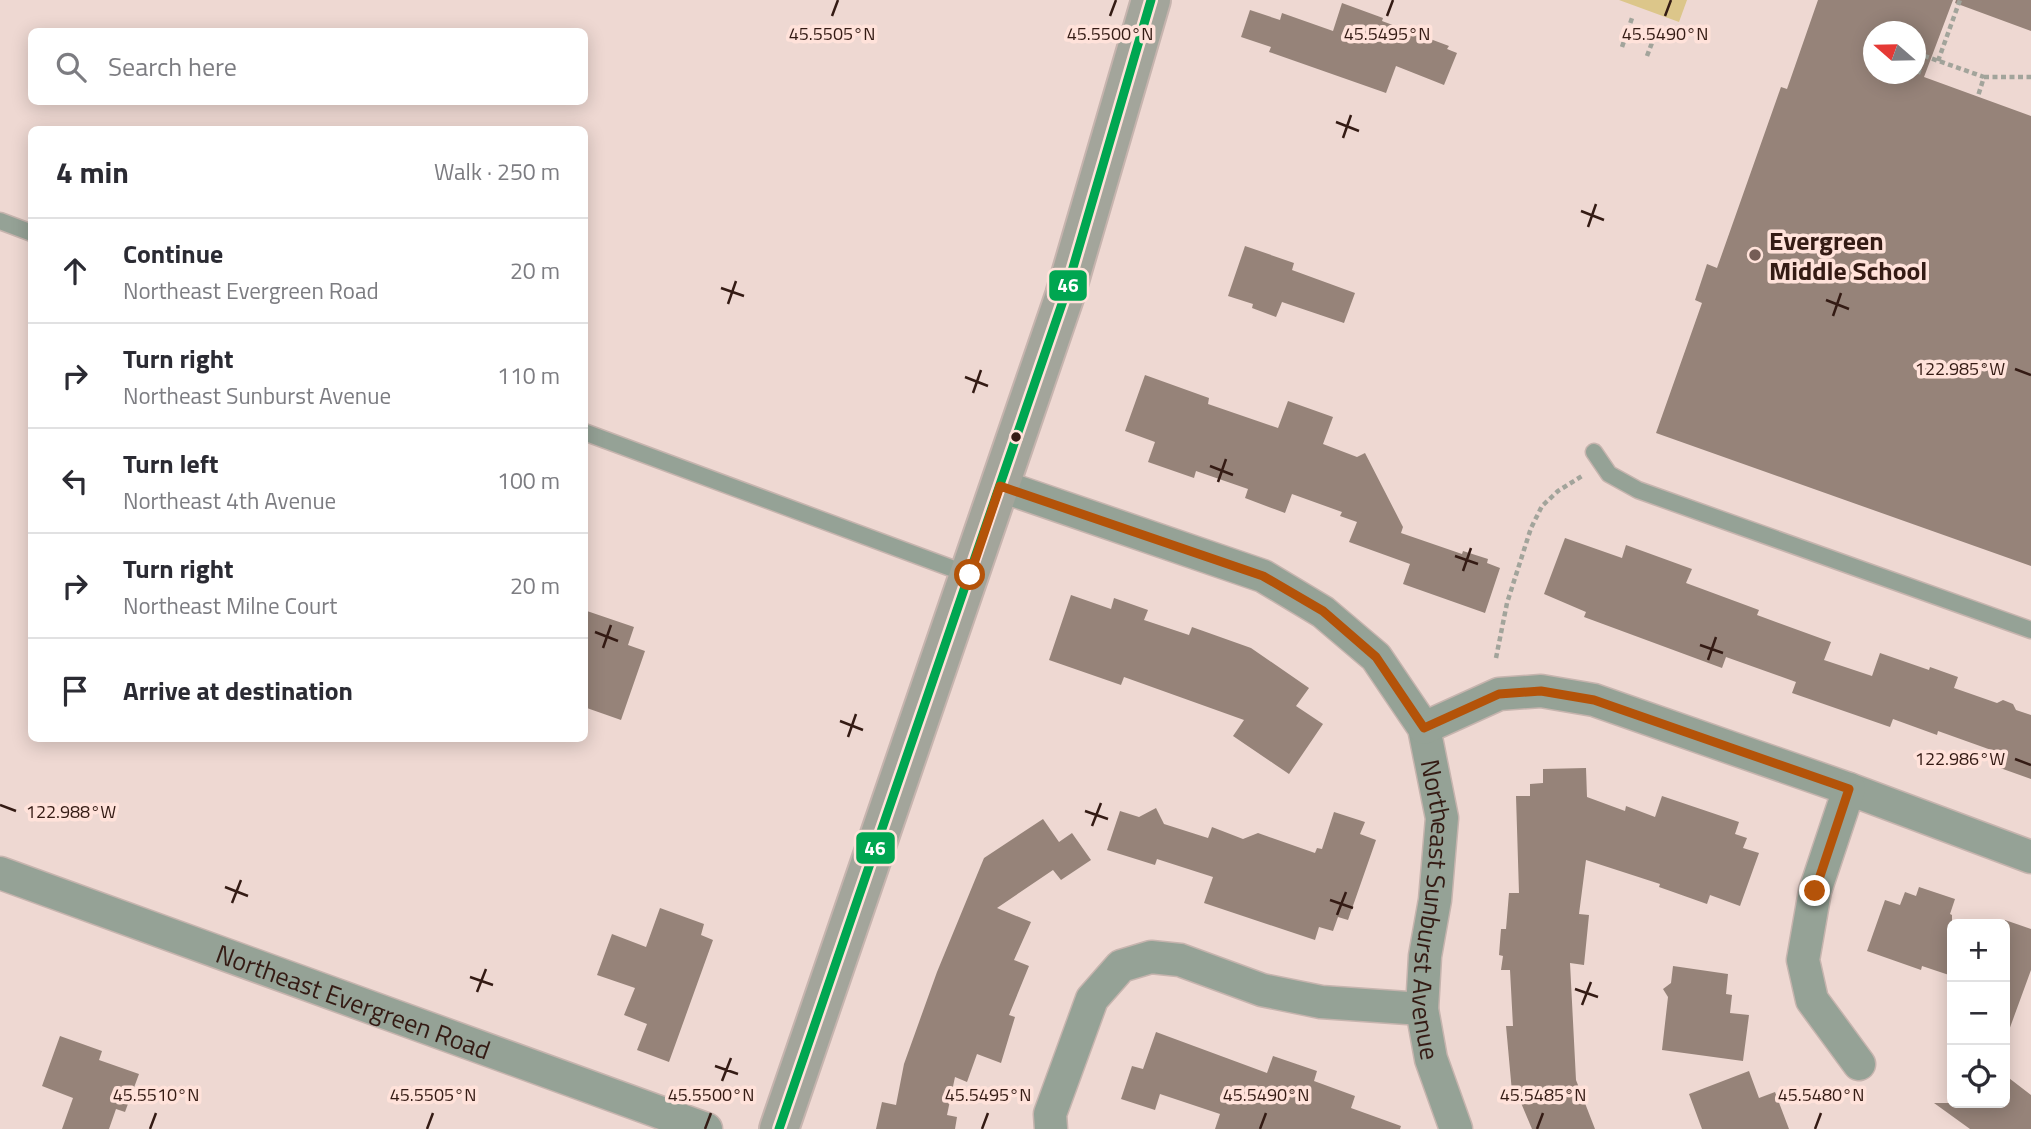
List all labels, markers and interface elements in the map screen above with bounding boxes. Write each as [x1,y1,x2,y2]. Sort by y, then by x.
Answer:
text: 45.5505°N [789,20,875,47]
text: 45.5500°N [1067,20,1153,47]
text: 45.5495°N [1344,20,1430,47]
text: 45.5490°N [1622,20,1708,47]
north arrow [1863,21,1926,84]
search box [28,28,588,105]
text: Search here [108,47,237,86]
icon: search [52,48,90,86]
text: 4 min [56,149,129,195]
text: Walk · 250 m [434,154,560,189]
place label: Evergreen Middle School [1769,221,1927,290]
text: Continue [123,234,223,273]
marker: Evergreen Middle School [1747,247,1763,263]
icon: ahead [56,252,94,290]
text: 20 m [510,253,560,288]
line badge: 46 [1048,269,1088,302]
text: 46 [1057,270,1079,299]
text: Northeast Evergreen Road [123,273,379,308]
text: Turn right [123,339,234,378]
text: 122.985°W [1915,355,2005,382]
icon: right [56,357,94,395]
text: 110 m [497,358,560,393]
text: Northeast Sunburst Avenue [123,378,391,413]
unlabelled marker [1009,430,1023,444]
text: Turn left [123,444,218,483]
icon: left [56,462,94,500]
text: 100 m [497,463,560,498]
text: Northeast 4th Avenue [123,483,336,518]
text: Turn right [123,549,234,588]
route start [954,559,985,590]
icon: right [56,567,94,605]
text: 20 m [510,568,560,603]
text: Northeast Milne Court [123,588,337,623]
text: Arrive at destination [123,671,353,710]
icon: arrive [56,672,94,710]
text: 122.986°W [1915,745,2005,772]
street label: Northeast Sunburst Avenue [1402,756,1462,1063]
text: 122.988°W [26,798,116,825]
line badge: 46 [855,831,896,865]
text: 46 [864,833,886,862]
route end [1799,875,1830,906]
map controls [1947,919,2010,1108]
button: + [1947,919,2010,982]
street label: Northeast Evergreen Road [211,934,496,1069]
button: − [1947,982,2010,1045]
button: locate [1947,1045,2010,1108]
text: 45.5510°N [113,1081,199,1108]
text: 45.5505°N [390,1081,476,1108]
text: 45.5500°N [668,1081,754,1108]
text: 45.5495°N [945,1081,1031,1108]
text: 45.5490°N [1223,1081,1309,1108]
text: 45.5485°N [1500,1081,1586,1108]
text: 45.5480°N [1778,1081,1864,1108]

